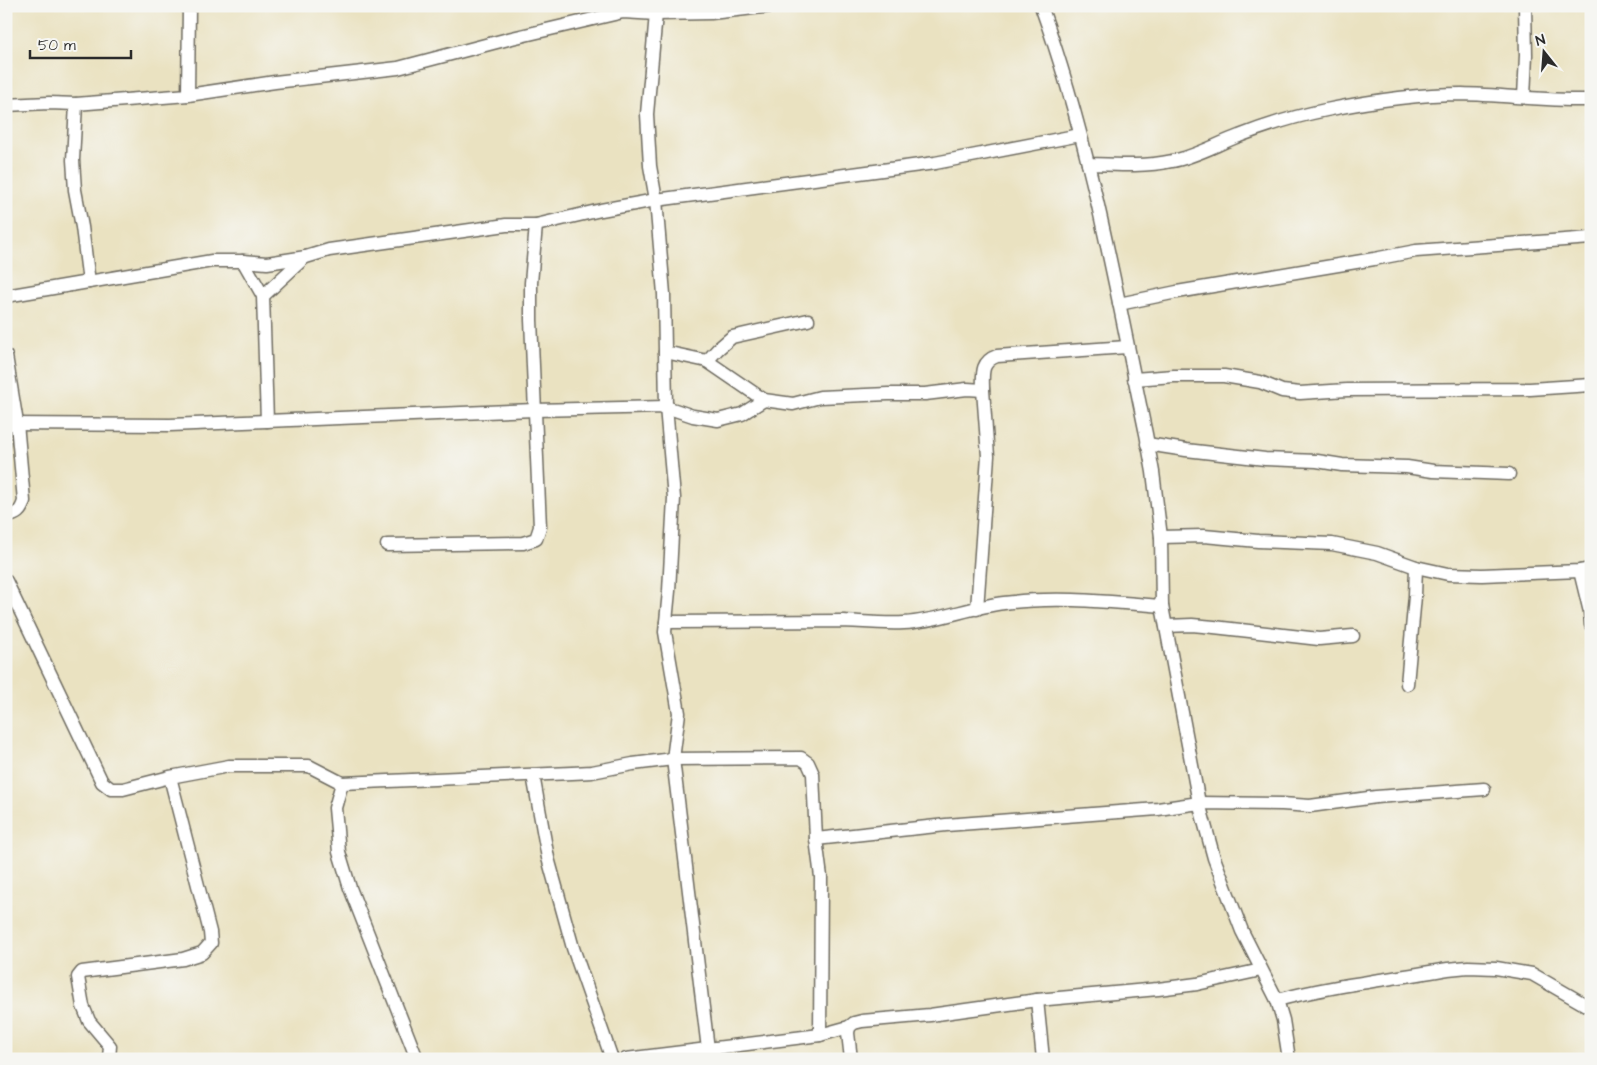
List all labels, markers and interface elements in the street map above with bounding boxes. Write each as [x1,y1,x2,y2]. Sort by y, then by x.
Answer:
scale bar [30,28,131,60]
north arrow [1520,28,1570,78]
text: N [1533,30,1548,51]
text: 50 m [38,35,76,56]

